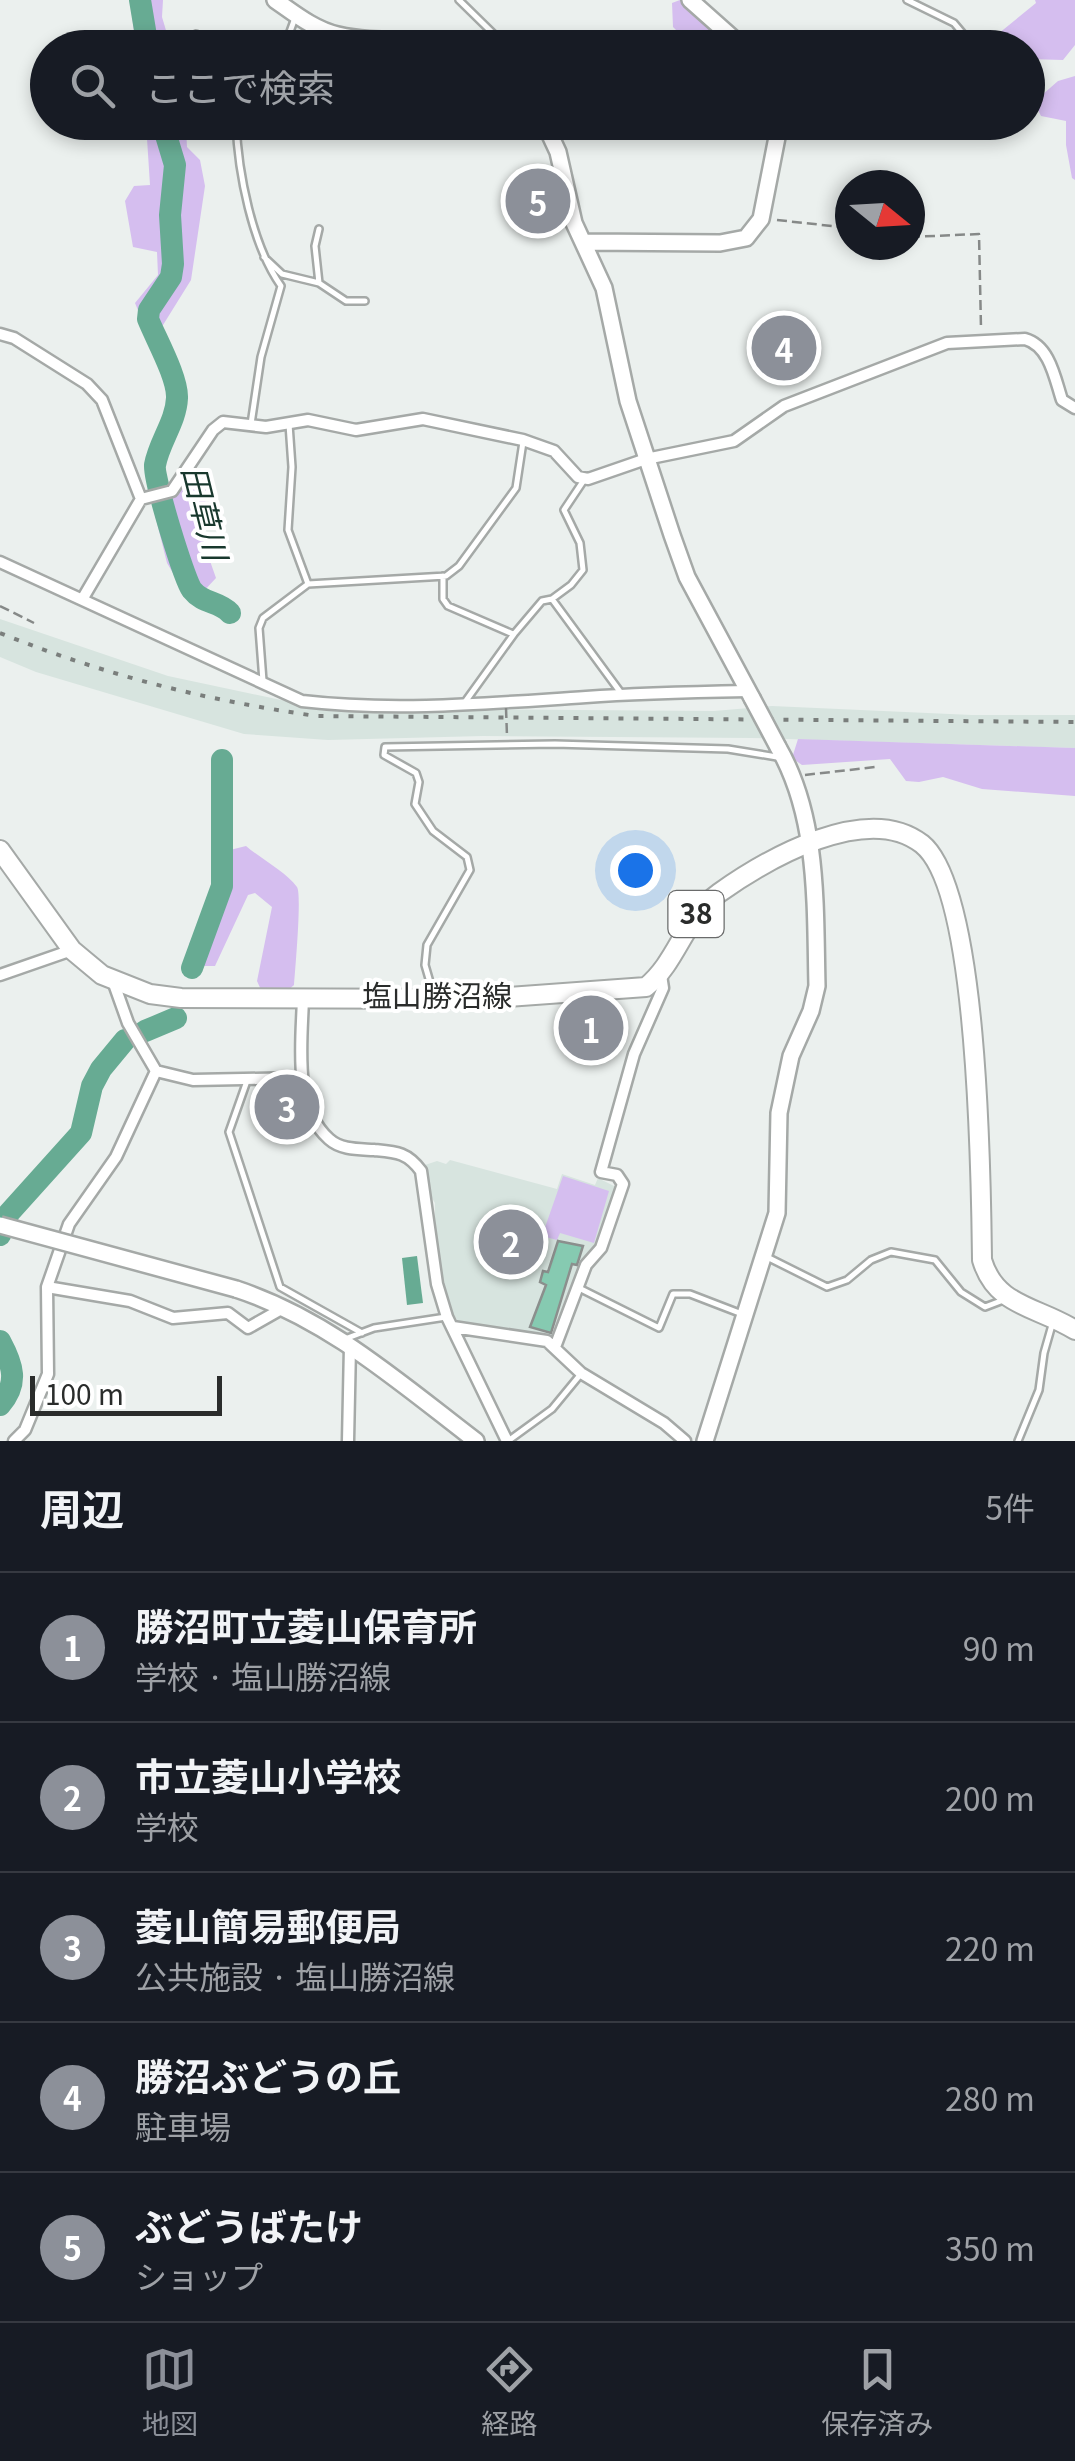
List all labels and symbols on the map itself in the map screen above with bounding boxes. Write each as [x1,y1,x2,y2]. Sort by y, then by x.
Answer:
pin: 5 [506,164,570,238]
north arrow [835,170,925,260]
pin: 4 [752,310,816,386]
water label: 田草川 [173,460,242,567]
your location [610,845,661,896]
road number: 38 [668,891,724,937]
street label: 塩山勝沼線 [362,972,512,1016]
pin: 1 [558,990,624,1066]
pin: 3 [254,1070,320,1144]
pin: 2 [478,1204,544,1280]
scale bar [30,1371,222,1416]

